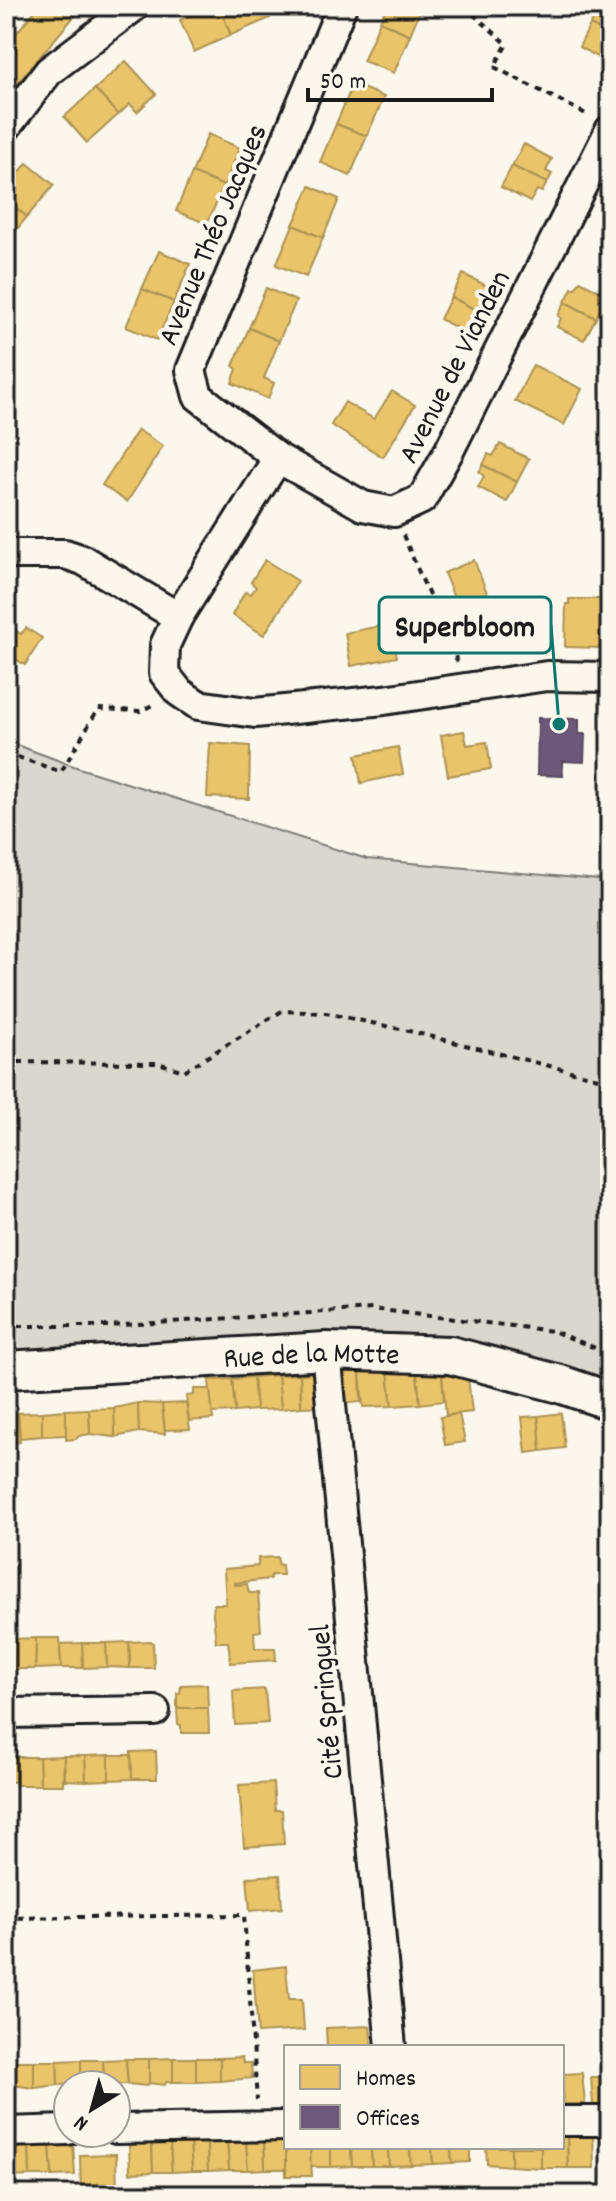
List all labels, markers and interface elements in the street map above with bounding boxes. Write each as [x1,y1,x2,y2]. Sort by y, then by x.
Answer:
scale bar [308,52,492,102]
text: 50 m [320,66,366,100]
street label: Avenue Théo Jacques [149,118,281,353]
street label: Avenue de Vianden [390,264,524,472]
callout: Superbloom [379,597,551,653]
text: Superbloom [395,607,535,653]
street label: Rue de la Motte [223,1334,400,1383]
street label: Cité Springuel [301,1622,358,1781]
legend [284,2045,564,2149]
text: Homes [356,2063,416,2097]
north arrow [52,2069,132,2149]
text: Offices [356,2103,420,2137]
text: N [68,2106,96,2138]

